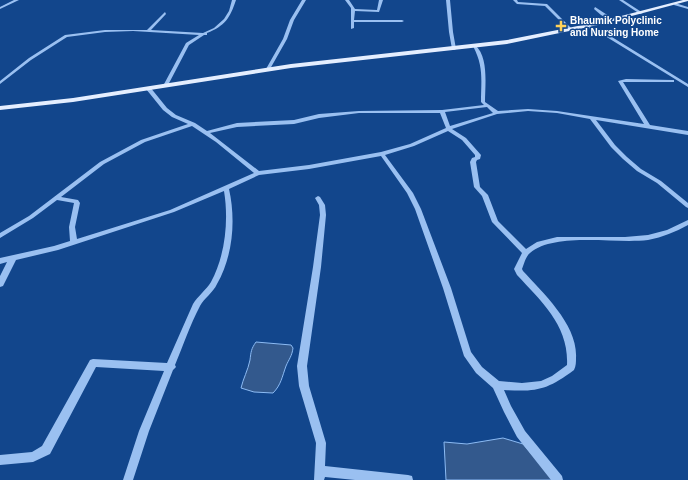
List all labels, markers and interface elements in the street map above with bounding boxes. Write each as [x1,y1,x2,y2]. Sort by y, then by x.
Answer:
place label: Bhaumik Polyclinic and Nursing Home [570,15,662,38]
marker: Bhaumik Polyclinic and Nursing Home [555,20,567,32]

